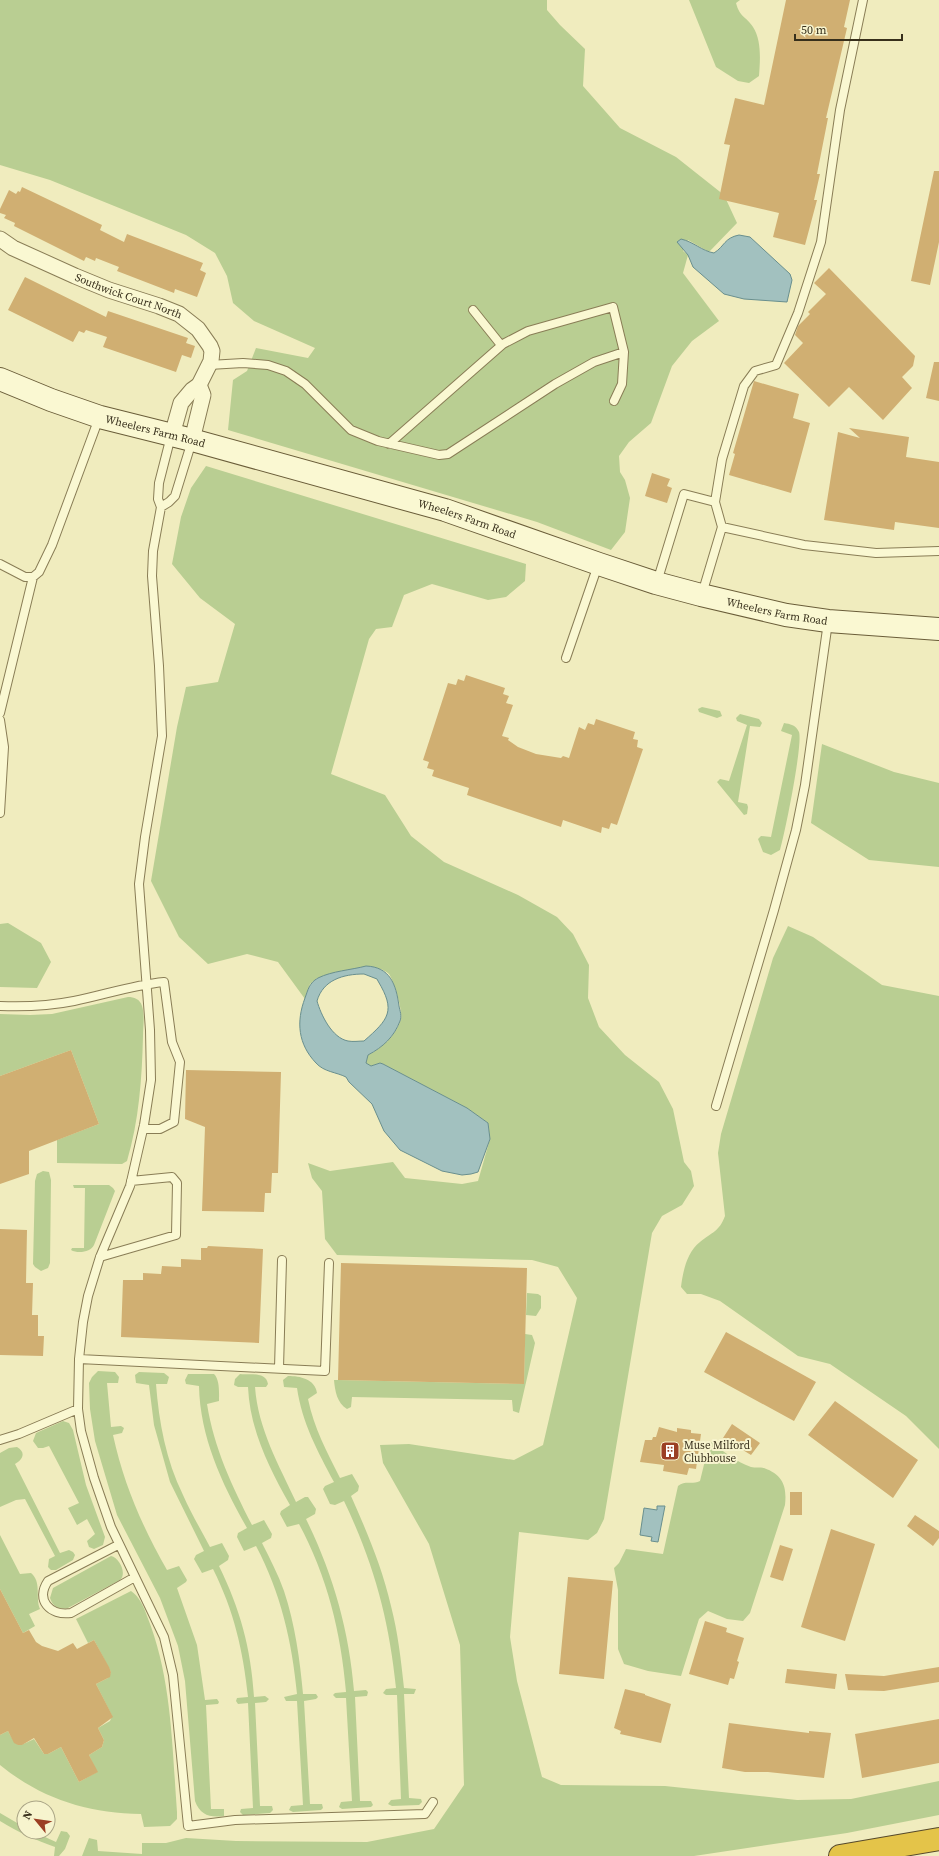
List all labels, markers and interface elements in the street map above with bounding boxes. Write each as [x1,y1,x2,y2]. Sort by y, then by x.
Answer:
scale bar [795,16,902,42]
text: 50 m [801,22,827,38]
street label: Southwick Court North [73,270,185,323]
street label: Wheelers Farm Road [103,412,208,452]
street label: Wheelers Farm Road [416,496,519,543]
street label: Wheelers Farm Road [725,594,829,629]
place label: Muse Milford Clubhouse [684,1438,751,1466]
building icon: Muse Milford Clubhouse [659,1440,681,1462]
north arrow [16,1800,56,1840]
text: N [19,1808,36,1823]

